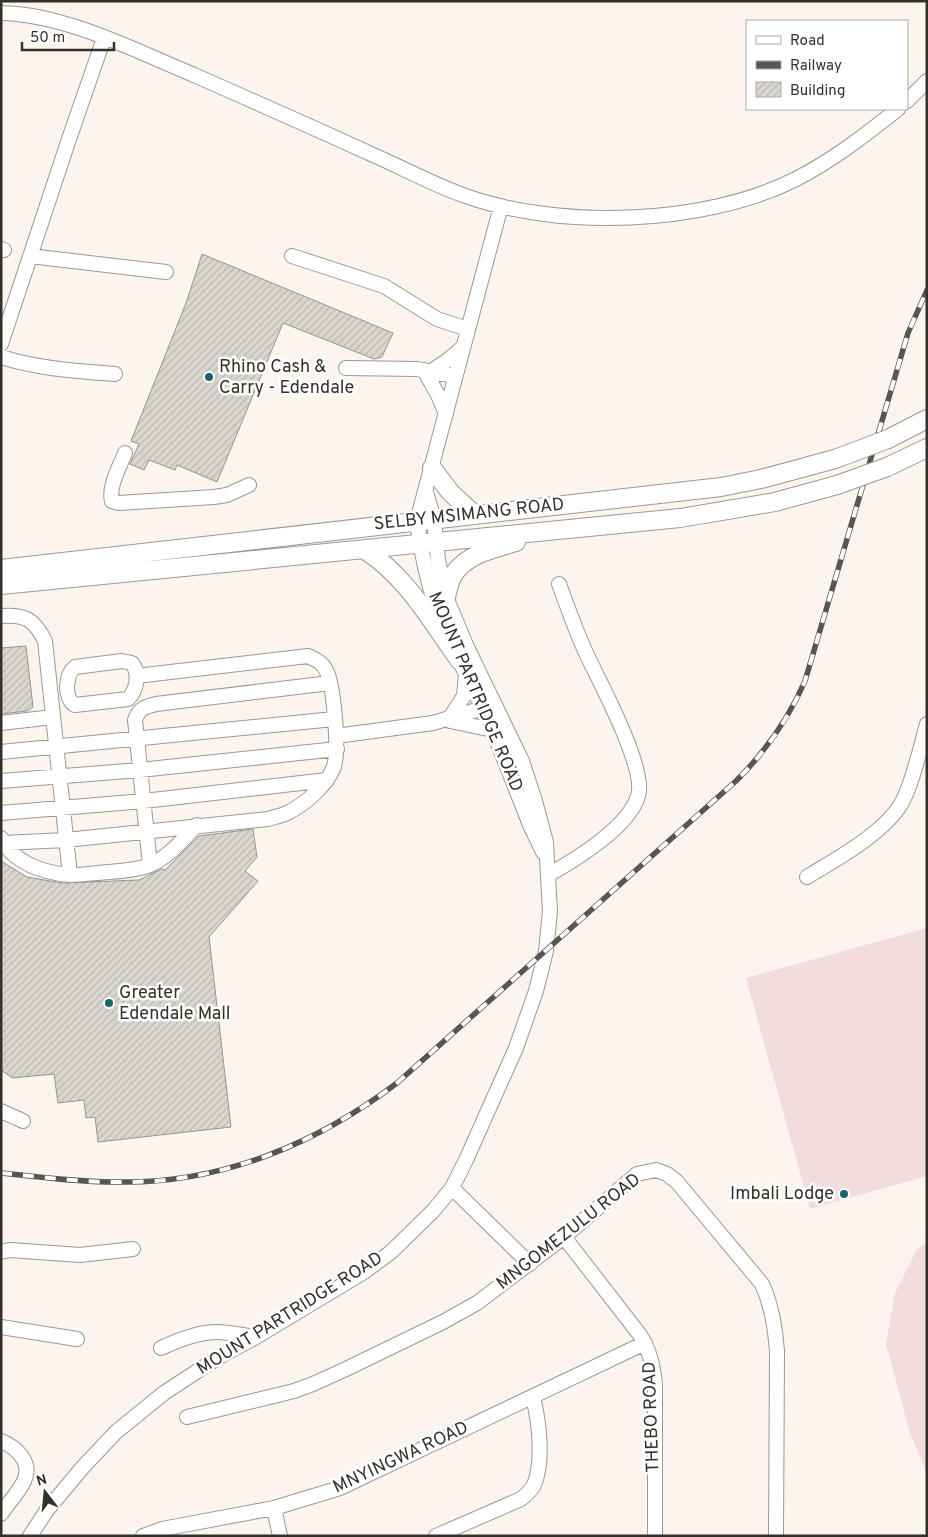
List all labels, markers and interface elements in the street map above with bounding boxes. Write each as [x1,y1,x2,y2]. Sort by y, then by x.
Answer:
scale bar [22,20,115,52]
legend [746,20,908,110]
text: 50 m [30,29,65,48]
text: Road [790,32,825,51]
text: Railway [790,57,842,76]
text: Building [790,82,845,101]
place label: Rhino Cash & Carry - Edendale [219,356,354,400]
marker: Rhino Cash & Carry - Edendale [203,371,215,383]
street label: SELBY MSIMANG ROAD [373,494,565,536]
street label: MOUNT PARTRIDGE ROAD [422,588,528,796]
place label: Greater Edendale Mall [119,982,231,1026]
marker: Greater Edendale Mall [103,997,115,1009]
street label: MNGOMEZULU ROAD [492,1169,646,1295]
place label: Imbali Lodge [730,1183,834,1206]
marker: Imbali Lodge [838,1188,850,1200]
street label: MOUNT PARTRIDGE ROAD [193,1247,387,1381]
street label: THEBO ROAD [639,1361,665,1473]
street label: MNYINGWA ROAD [330,1417,472,1499]
north arrow [20,1467,70,1517]
text: N [35,1471,49,1491]

